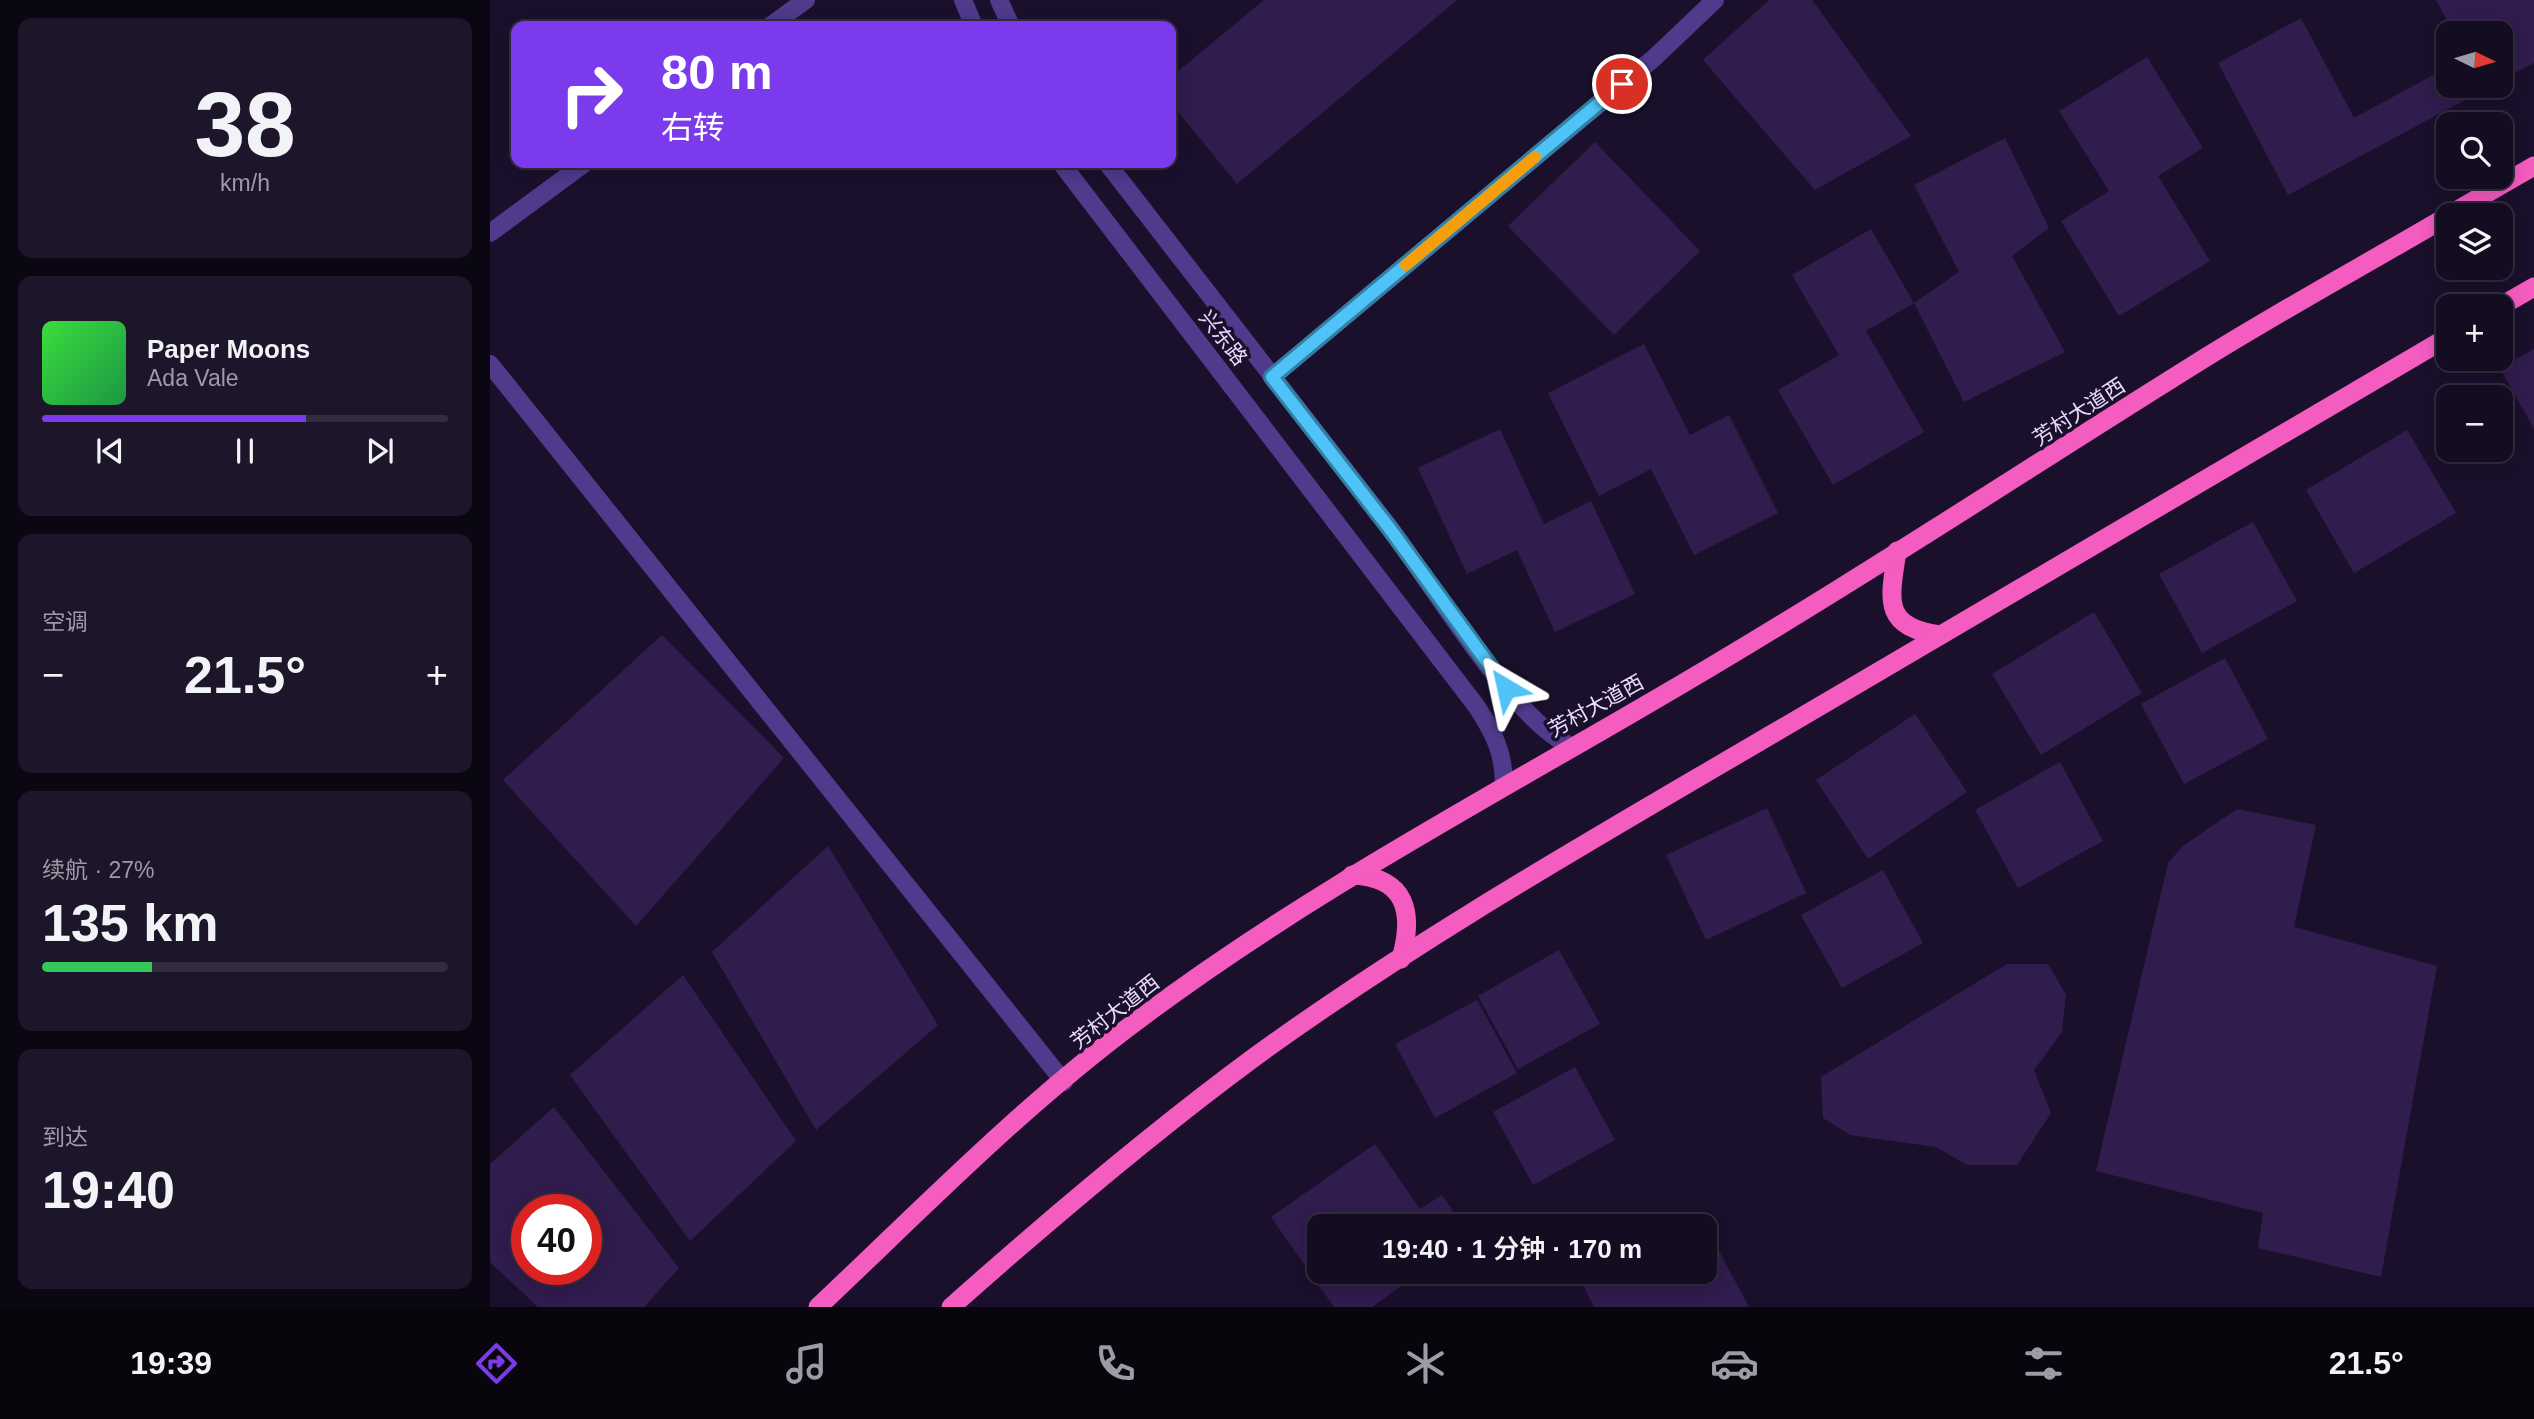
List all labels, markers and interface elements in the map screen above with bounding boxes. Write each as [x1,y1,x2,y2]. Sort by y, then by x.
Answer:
north arrow [2436,21,2513,98]
map controls [2436,21,2513,462]
text: 80 m [661,45,773,99]
icon: right [546,49,637,140]
pin [1592,54,1652,114]
icon: arrive [1603,65,1641,103]
text: 38 [194,74,296,175]
text: 右转 [661,110,725,146]
button: search [2436,112,2513,189]
text: km/h [220,170,270,196]
button: layers [2436,203,2513,280]
button: + [2436,294,2513,371]
street label: 兴东路 [1195,306,1252,370]
text: Paper Moons [147,334,310,364]
text: Ada Vale [147,365,239,391]
street label: 芳村大道西 [2028,373,2129,450]
button: − [2436,385,2513,462]
icon: previous [91,432,129,470]
icon: pause [226,432,264,470]
icon: next [361,432,399,470]
text: 空调 [42,609,88,635]
text: 21.5° [184,646,306,704]
position arrow [1469,651,1543,725]
text: − [42,654,64,696]
text: + [426,654,448,696]
street label: 芳村大道西 [1544,670,1647,741]
text: 续航 · 27% [42,857,154,883]
text: 135 km [42,894,218,952]
street label: 芳村大道西 [1066,970,1163,1053]
text: 到达 [42,1124,88,1150]
text: 19:40 [42,1161,175,1219]
speed limit sign: 40 [511,1194,602,1285]
text: 19:40 · 1 分钟 · 170 m [1382,1234,1642,1264]
icon: directions [472,1339,521,1388]
icon: music [782,1339,831,1388]
icon: phone [1091,1339,1140,1388]
icon: climate [1401,1339,1450,1388]
icon: car [1710,1339,1759,1388]
icon: filters [2019,1339,2068,1388]
text: 19:39 [130,1345,212,1381]
text: 21.5° [2329,1345,2404,1381]

